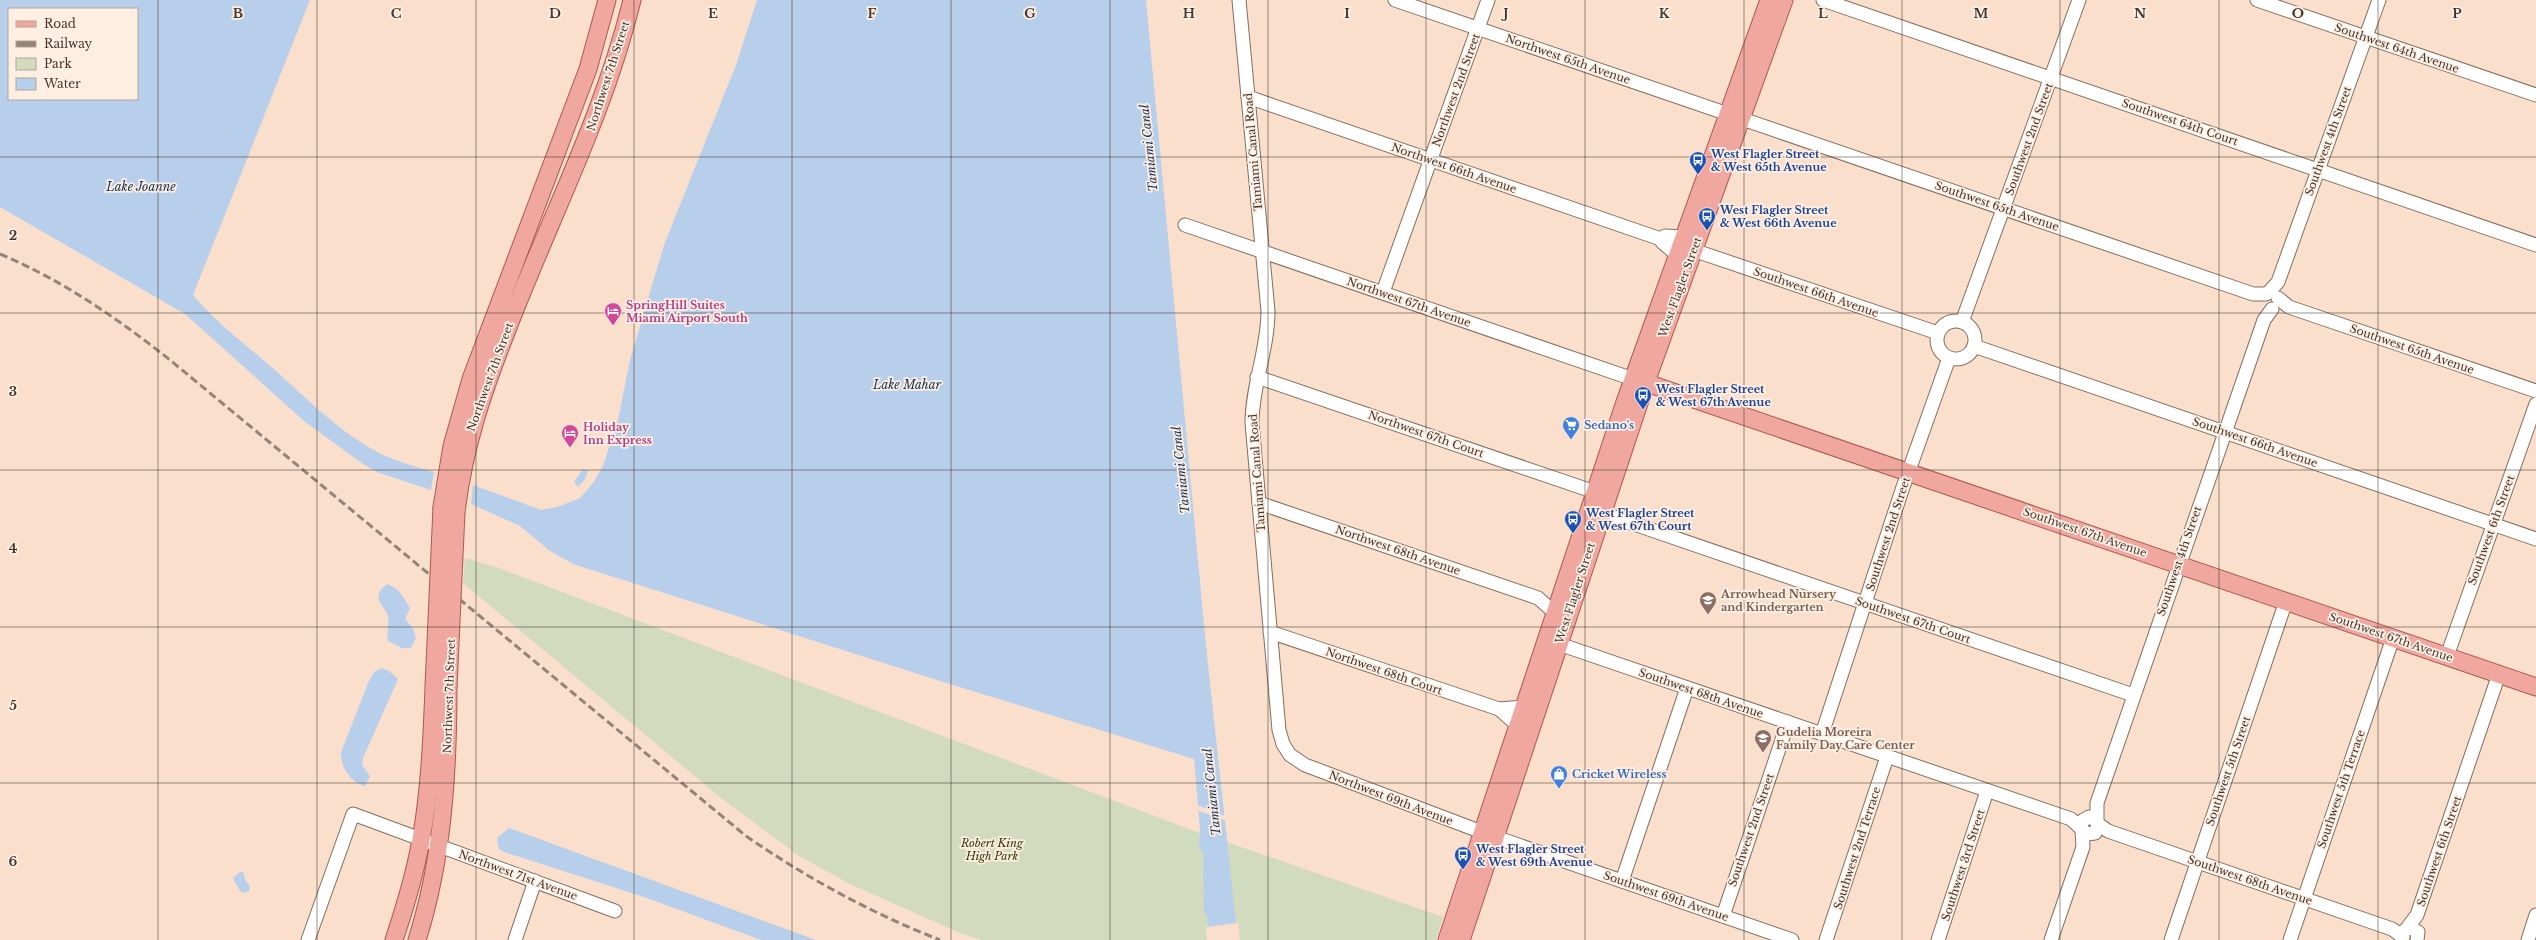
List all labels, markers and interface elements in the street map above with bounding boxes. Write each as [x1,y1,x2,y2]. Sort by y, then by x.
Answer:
text: B [233,5,243,22]
text: C [391,5,402,22]
text: D [549,5,561,22]
text: E [708,5,718,22]
text: F [868,5,877,22]
text: G [1024,5,1036,22]
text: H [1183,5,1195,22]
text: I [1344,5,1350,22]
text: J [1500,5,1509,22]
text: K [1659,5,1670,22]
text: L [1818,5,1828,22]
text: M [1974,5,1989,22]
text: N [2134,5,2146,22]
text: O [2292,5,2304,22]
text: P [2452,5,2462,22]
legend [8,8,138,100]
text: Road [44,16,76,31]
street label: Northwest 7th Street [584,18,633,133]
street label: Southwest 64th Avenue [2333,20,2461,76]
street label: Northwest 2nd Street [1429,31,1483,148]
street label: Northwest 65th Avenue [1504,31,1632,87]
text: Railway [44,36,93,51]
text: Park [44,56,72,71]
text: Water [43,76,81,91]
street label: Southwest 2nd Street [2002,80,2056,197]
street label: Southwest 4th Street [2302,84,2355,198]
street label: Tamiami Canal Road [1241,92,1265,212]
street label: Southwest 64th Court [2120,95,2241,149]
water label: Tamiami Canal [1136,103,1161,192]
street label: Northwest 66th Avenue [1389,140,1519,196]
place label: West Flagler Street & West 65th Avenue [1710,147,1827,174]
bus stop icon: West Flagler Street & West 65th Avenue [1688,150,1708,175]
street label: Southwest 65th Avenue [1933,178,2061,234]
water label: Lake Joanne [105,179,176,194]
place label: West Flagler Street & West 66th Avenue [1719,203,1837,230]
bus stop icon: West Flagler Street & West 66th Avenue [1697,206,1717,231]
text: 2 [9,227,17,244]
street label: West Flagler Street [1655,234,1705,340]
street label: Southwest 66th Avenue [1752,264,1880,320]
street label: Northwest 67th Avenue [1345,274,1473,330]
place label: SpringHill Suites Miami Airport South [626,298,748,325]
hotel icon: SpringHill Suites Miami Airport South [603,301,623,326]
street label: Northwest 7th Street [464,320,516,433]
street label: Southwest 65th Avenue [2348,321,2476,377]
water label: Lake Mahar [872,377,942,392]
place label: West Flagler Street & West 67th Avenue [1655,382,1771,409]
text: 3 [9,383,17,400]
bus stop icon: West Flagler Street & West 67th Avenue [1633,385,1653,410]
street label: Northwest 67th Court [1366,408,1487,461]
street label: Tamiami Canal Road [1246,413,1268,533]
street label: Southwest 66th Avenue [2191,414,2319,470]
supermarket icon: Sedano's [1561,415,1581,440]
place label: Sedano's [1584,418,1634,432]
place label: Holiday Inn Express [583,420,652,447]
hotel icon: Holiday Inn Express [560,423,580,448]
water label: Tamiami Canal [1168,425,1193,514]
street label: Southwest 6th Street [2465,472,2518,587]
street label: Southwest 2nd Street [1863,474,1913,593]
street label: Southwest 4th Street [2154,503,2205,618]
street label: Southwest 67th Avenue [2021,504,2149,560]
place label: West Flagler Street & West 67th Court [1585,506,1695,533]
bus stop icon: West Flagler Street & West 67th Court [1563,509,1583,534]
street label: Northwest 68th Avenue [1334,522,1462,578]
text: 4 [9,540,18,557]
street label: West Flagler Street [1552,540,1598,646]
place label: Arrowhead Nursery and Kindergarten [1720,587,1837,614]
school or university icon: Arrowhead Nursery and Kindergarten [1698,590,1718,615]
street label: Southwest 67th Court [1853,594,1973,647]
street label: Southwest 67th Avenue [2327,609,2455,665]
street label: Northwest 7th Street [440,638,458,754]
street label: Northwest 68th Court [1324,644,1445,698]
street label: Southwest 68th Avenue [1637,665,1765,721]
text: 5 [9,697,17,714]
street label: Southwest 5th Street [2203,713,2254,828]
place label: Gudelia Moreira Family Day Care Center [1776,725,1915,752]
school or university icon: Gudelia Moreira Family Day Care Center [1753,728,1773,753]
street label: Southwest 5th Terrace [2314,728,2368,850]
water label: Tamiami Canal [1199,747,1224,836]
shop icon: Cricket Wireless [1549,764,1569,789]
place label: Cricket Wireless [1572,767,1667,781]
street label: Northwest 69th Avenue [1327,768,1455,828]
street label: Southwest 2nd Street [1725,771,1777,889]
street label: Southwest 2nd Terrace [1831,785,1883,911]
street label: Southwest 6th Street [2413,793,2465,908]
street label: Southwest 3rd Street [1938,807,1988,923]
park label: Robert King High Park [960,836,1024,863]
place label: West Flagler Street & West 69th Avenue [1475,842,1593,869]
bus stop icon: West Flagler Street & West 69th Avenue [1453,845,1473,870]
street label: Northwest 71st Avenue [457,847,579,903]
street label: Southwest 68th Avenue [2186,852,2314,908]
text: 6 [9,853,18,870]
street label: Southwest 69th Avenue [1602,868,1730,924]

